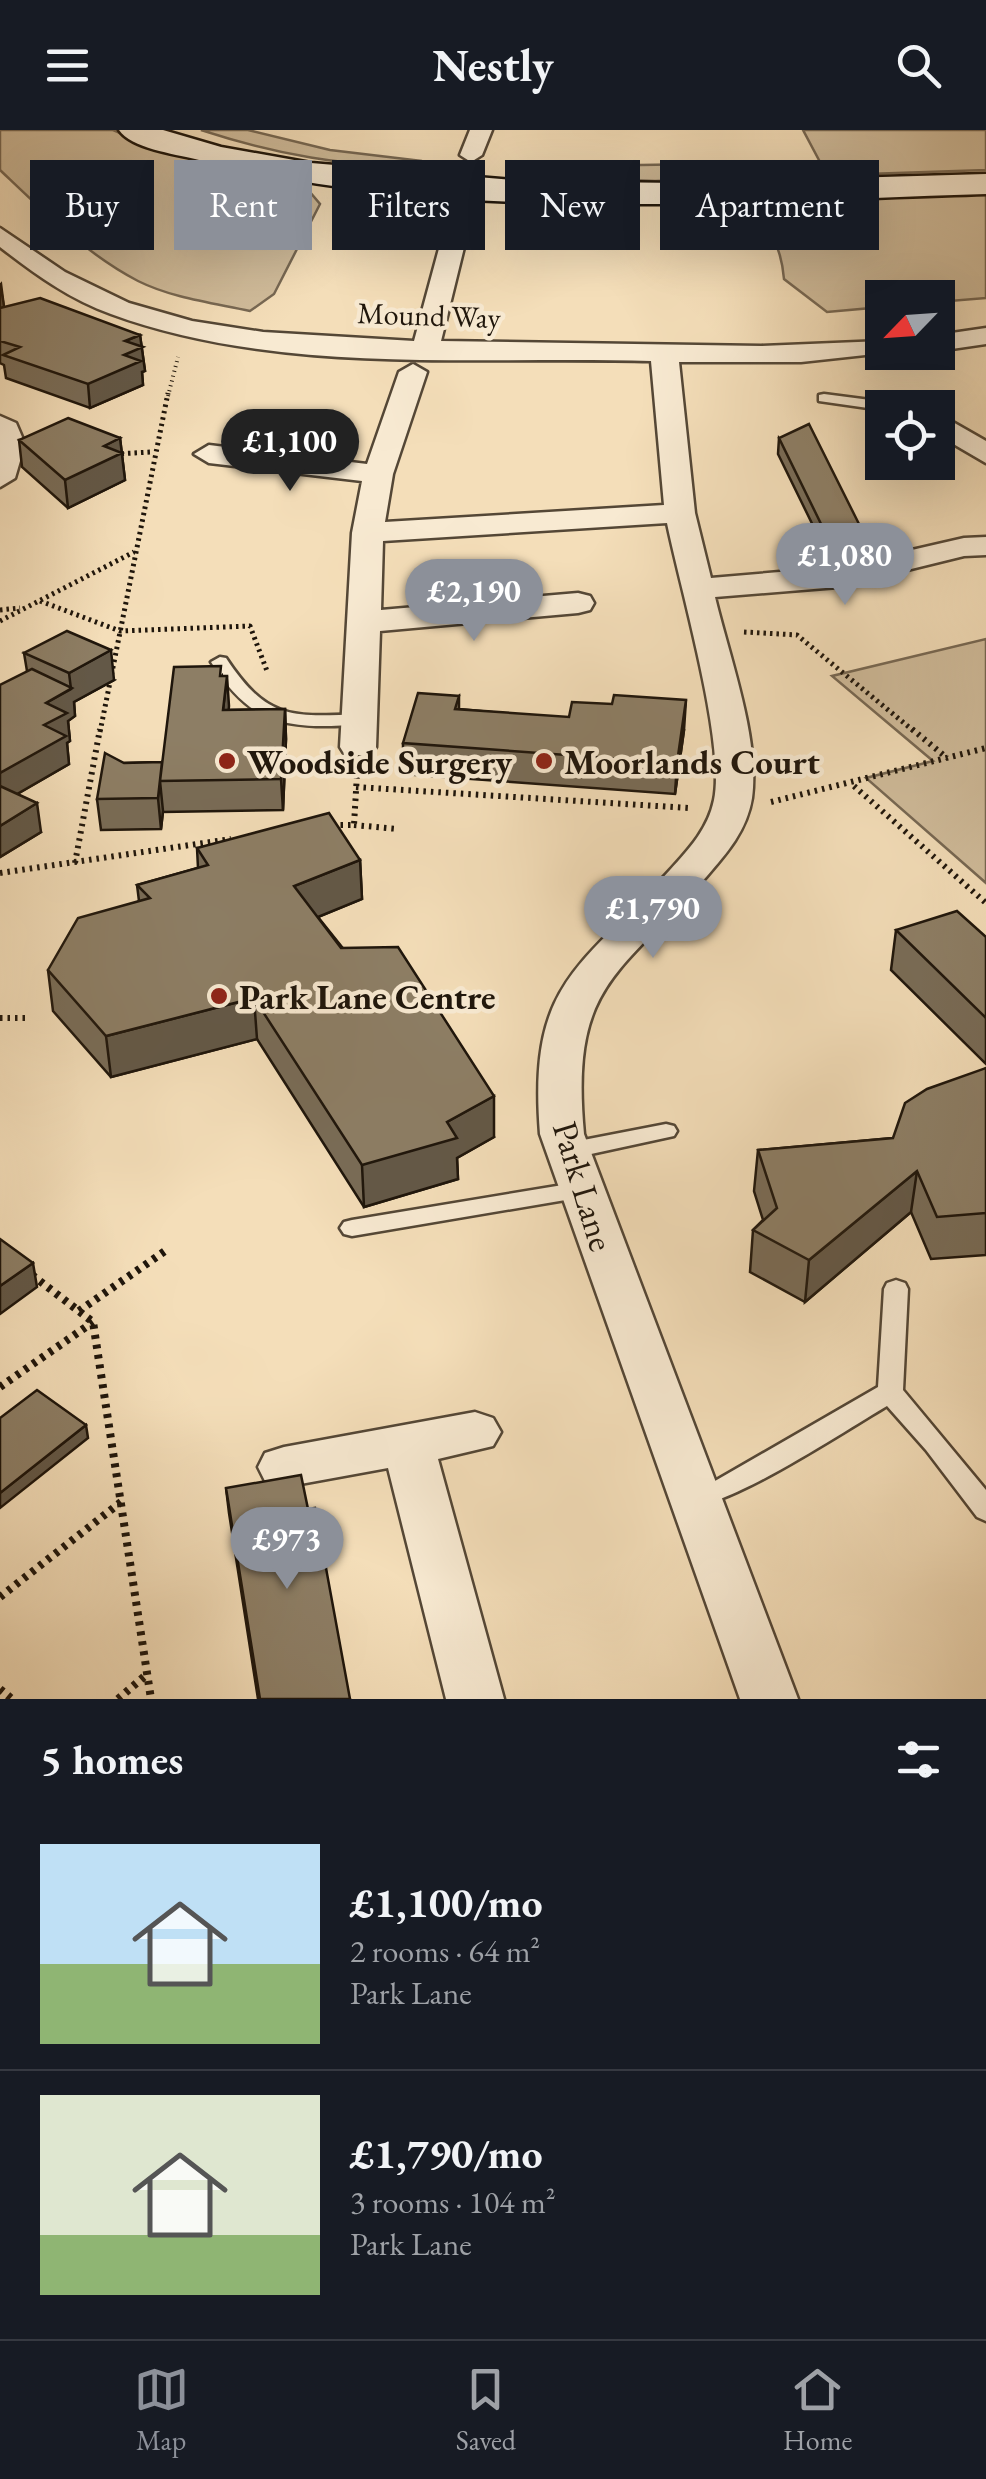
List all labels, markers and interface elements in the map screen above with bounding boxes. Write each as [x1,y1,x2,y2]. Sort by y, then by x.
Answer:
text: Nestly [432,36,554,94]
icon: menu [40,38,95,93]
icon: search [891,38,946,93]
chip: Buy [30,160,154,250]
chip: Rent [174,160,312,250]
chip: Filters [332,160,485,250]
chip: New [505,160,640,250]
chip: Apartment [660,160,879,250]
north arrow [865,280,955,370]
map controls [865,280,955,480]
street label: Mound Way [357,293,502,337]
button: locate [865,390,955,480]
pin: £1,100 [209,409,371,494]
text: £1,100 [243,420,337,462]
pin: £1,080 [764,523,926,608]
text: £1,080 [798,534,892,576]
pin: £2,190 [393,559,555,644]
text: £2,190 [427,570,521,612]
place label: Woodside Surgery [247,739,513,784]
place label: Moorlands Court [564,739,820,784]
marker: Woodside Surgery [216,750,238,772]
marker: Moorlands Court [533,750,555,772]
pin: £1,790 [572,876,734,961]
text: £1,790 [606,887,700,929]
place label: Park Lane Centre [239,974,496,1019]
marker: Park Lane Centre [208,985,230,1007]
street label: Park Lane [543,1116,625,1256]
pin: £973 [228,1507,346,1592]
text: £973 [253,1518,321,1560]
text: 5 homes [40,1732,183,1787]
icon: filters [891,1732,946,1787]
text: £1,100/mo [350,1875,543,1930]
icon: home [120,1884,240,2004]
text: 2 rooms · 64 m² [350,1930,540,1972]
text: Park Lane [350,1972,472,2014]
text: £1,790/mo [350,2126,543,2181]
icon: home [120,2135,240,2255]
text: 3 rooms · 104 m² [350,2181,556,2223]
text: Park Lane [350,2223,472,2265]
tab: Map [134,2362,189,2458]
tab: Saved [456,2362,516,2458]
tab: Home [783,2362,852,2458]

